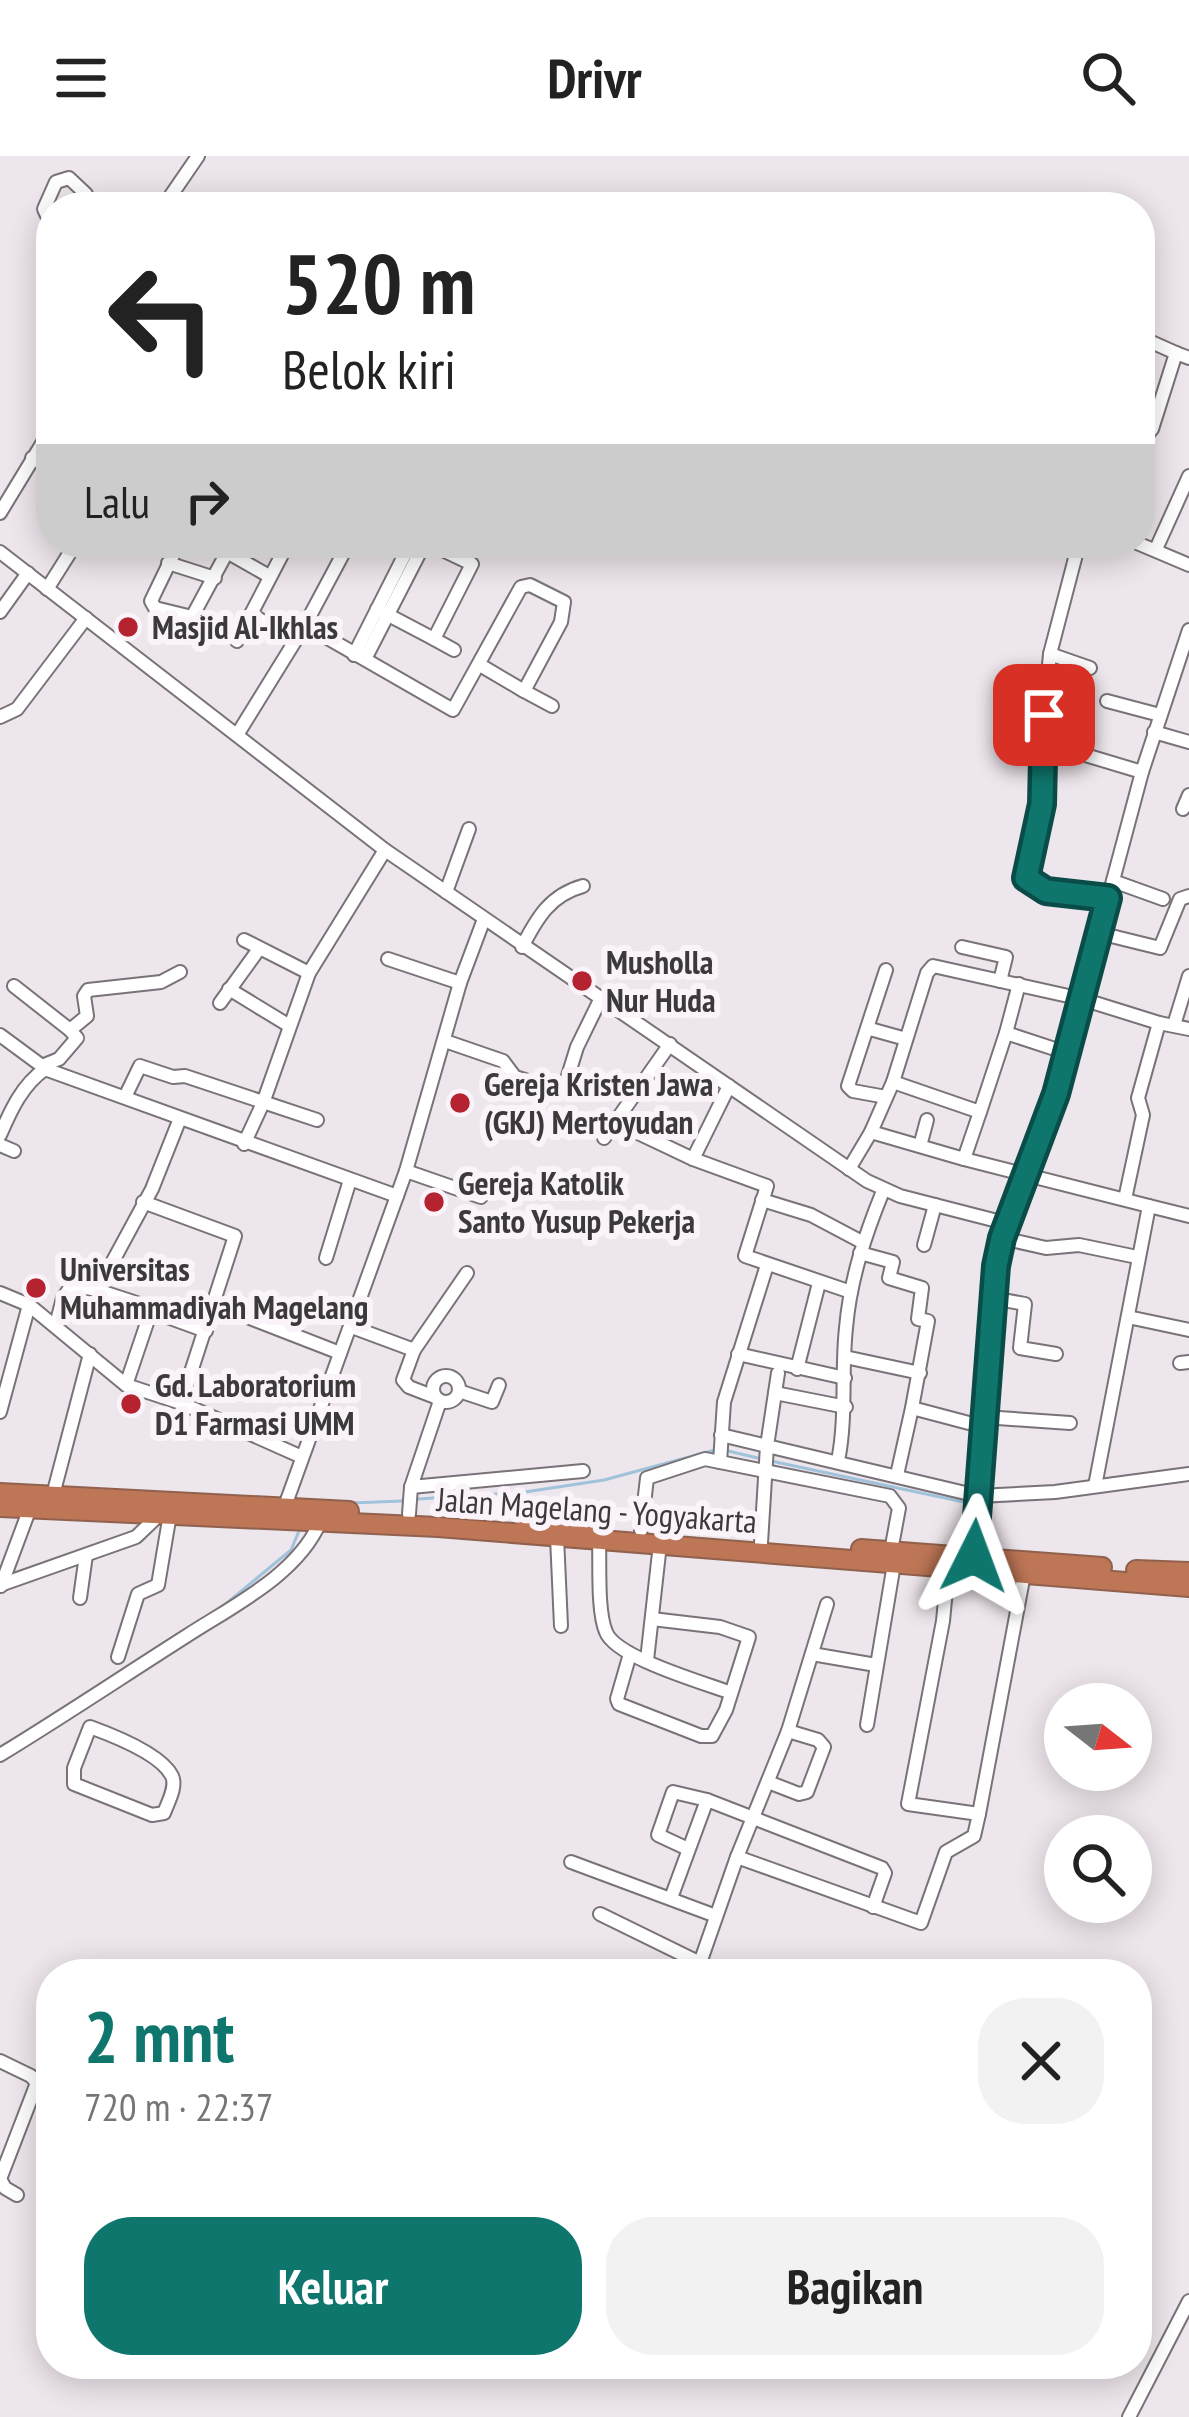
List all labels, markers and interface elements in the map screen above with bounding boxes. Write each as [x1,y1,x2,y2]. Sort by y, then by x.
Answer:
text: Drivr [547,43,642,113]
icon: menu [48,45,114,111]
icon: search [1075,45,1141,111]
text: 520 m [282,228,475,337]
icon: left [84,240,240,396]
text: Belok kiri [282,334,456,404]
icon: right [174,468,240,534]
text: Lalu [84,472,150,530]
place label: Masjid Al-Ikhlas [152,605,338,648]
marker: Masjid Al-Ikhlas [115,614,141,640]
pin [993,664,1095,766]
icon: arrive [1011,682,1077,748]
place label: Musholla Nur Huda [606,940,716,1021]
marker: Musholla Nur Huda [569,968,595,994]
place label: Gereja Kristen Jawa (GKJ) Mertoyudan [484,1062,713,1143]
marker: Gereja Kristen Jawa (GKJ) Mertoyudan [447,1090,473,1116]
place label: Gereja Katolik Santo Yusup Pekerja [458,1161,695,1242]
marker: Gereja Katolik Santo Yusup Pekerja [421,1189,447,1215]
place label: Universitas Muhammadiyah Magelang [60,1247,368,1328]
marker: Universitas Muhammadiyah Magelang [23,1275,49,1301]
place label: Gd. Laboratorium D1 Farmasi UMM [155,1363,356,1444]
marker: Gd. Laboratorium D1 Farmasi UMM [118,1391,144,1417]
street label: Jalan Magelang - Yogyakarta [435,1477,758,1542]
position arrow [911,1493,1037,1619]
north arrow [1044,1683,1152,1791]
map controls [1044,1683,1152,1923]
button: search [1044,1815,1152,1923]
text: 2 mnt [84,1989,234,2082]
button: close [978,1998,1104,2124]
text: 720 m · 22:37 [84,2081,273,2132]
button: Keluar [84,2217,582,2355]
button: Bagikan [606,2217,1104,2355]

